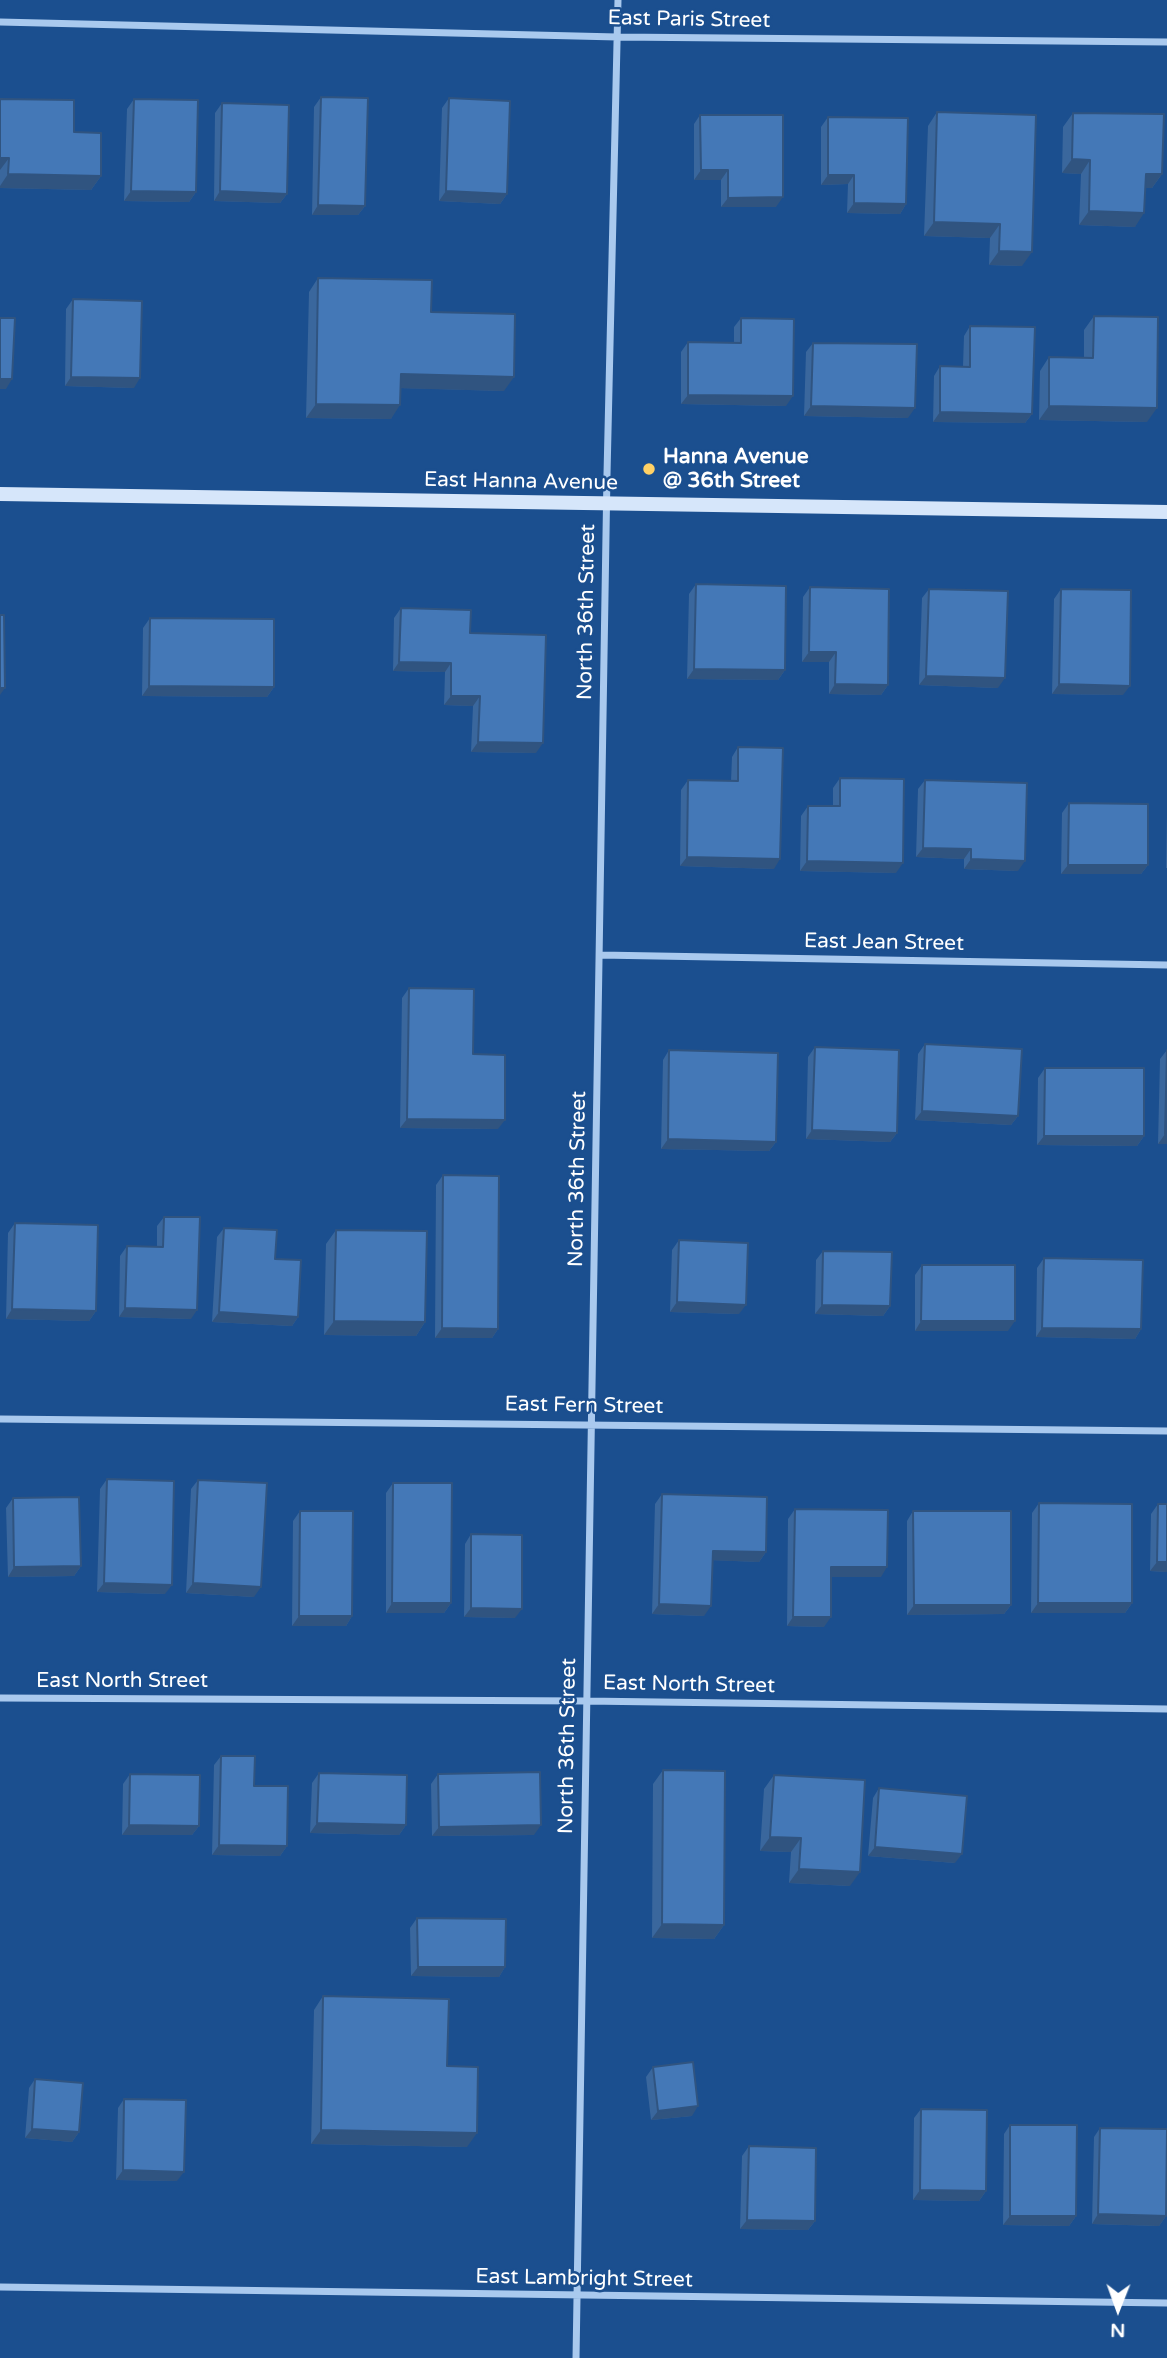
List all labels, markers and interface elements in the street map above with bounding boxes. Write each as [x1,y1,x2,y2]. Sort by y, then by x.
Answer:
street label: East Paris Street [607,6,771,34]
place label: Hanna Avenue @ 36th Street [663,444,809,494]
marker: Hanna Avenue @ 36th Street [641,461,657,477]
street label: East Hanna Avenue [424,468,618,496]
street label: North 36th Street [573,524,601,700]
street label: East Jean Street [804,929,964,957]
street label: North 36th Street [564,1091,592,1267]
street label: East Fern Street [504,1392,664,1420]
street label: North 36th Street [554,1658,582,1834]
street label: East North Street [36,1668,208,1694]
street label: East North Street [603,1671,775,1699]
street label: East Lambright Street [475,2265,693,2293]
north arrow [1083,2274,1153,2344]
text: N [1110,2319,1125,2341]

